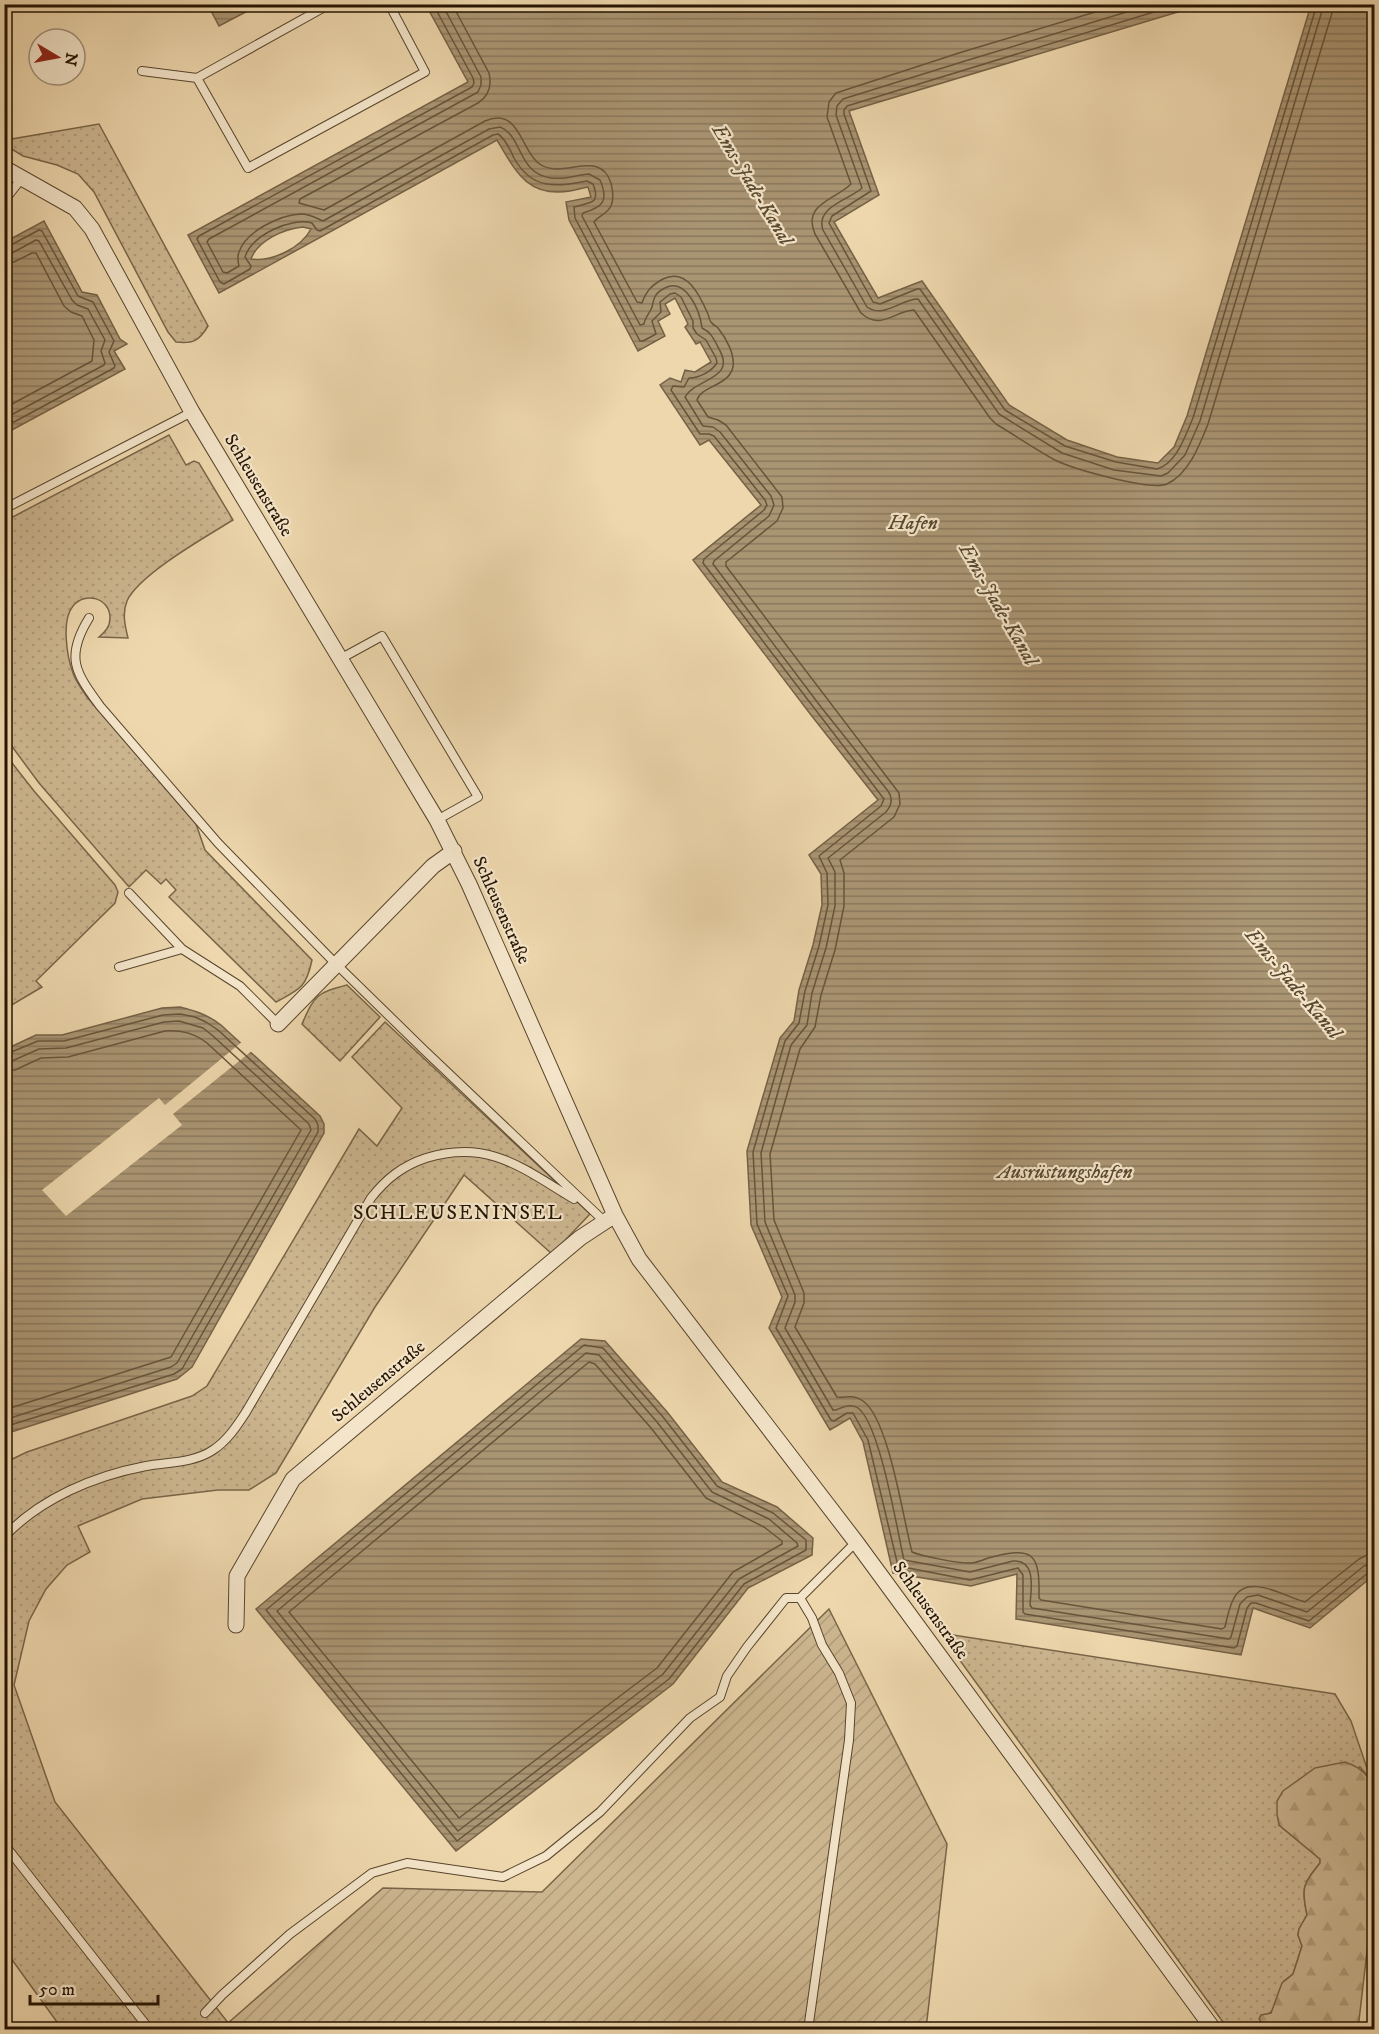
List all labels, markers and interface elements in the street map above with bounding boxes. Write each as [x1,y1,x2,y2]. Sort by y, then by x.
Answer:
north arrow [27,27,87,87]
text: N [60,51,82,68]
water label: Ems-Jade-Kanal [705,119,799,251]
street label: Schleusenstraße [219,430,297,541]
water label: Hafen [887,511,938,536]
water label: Ems-Jade-Kanal [952,538,1044,672]
street label: Schleusenstraße [468,853,535,968]
water label: Ems-Jade-Kanal [1239,923,1348,1046]
water label: Ausrüstungshafen [996,1160,1132,1185]
district label: SCHLEUSENINSEL [353,1201,563,1226]
street label: Schleusenstraße [327,1336,430,1427]
street label: Schleusenstraße [887,1557,973,1664]
scale bar [30,1968,158,2006]
text: 50 m [39,1979,75,2001]

